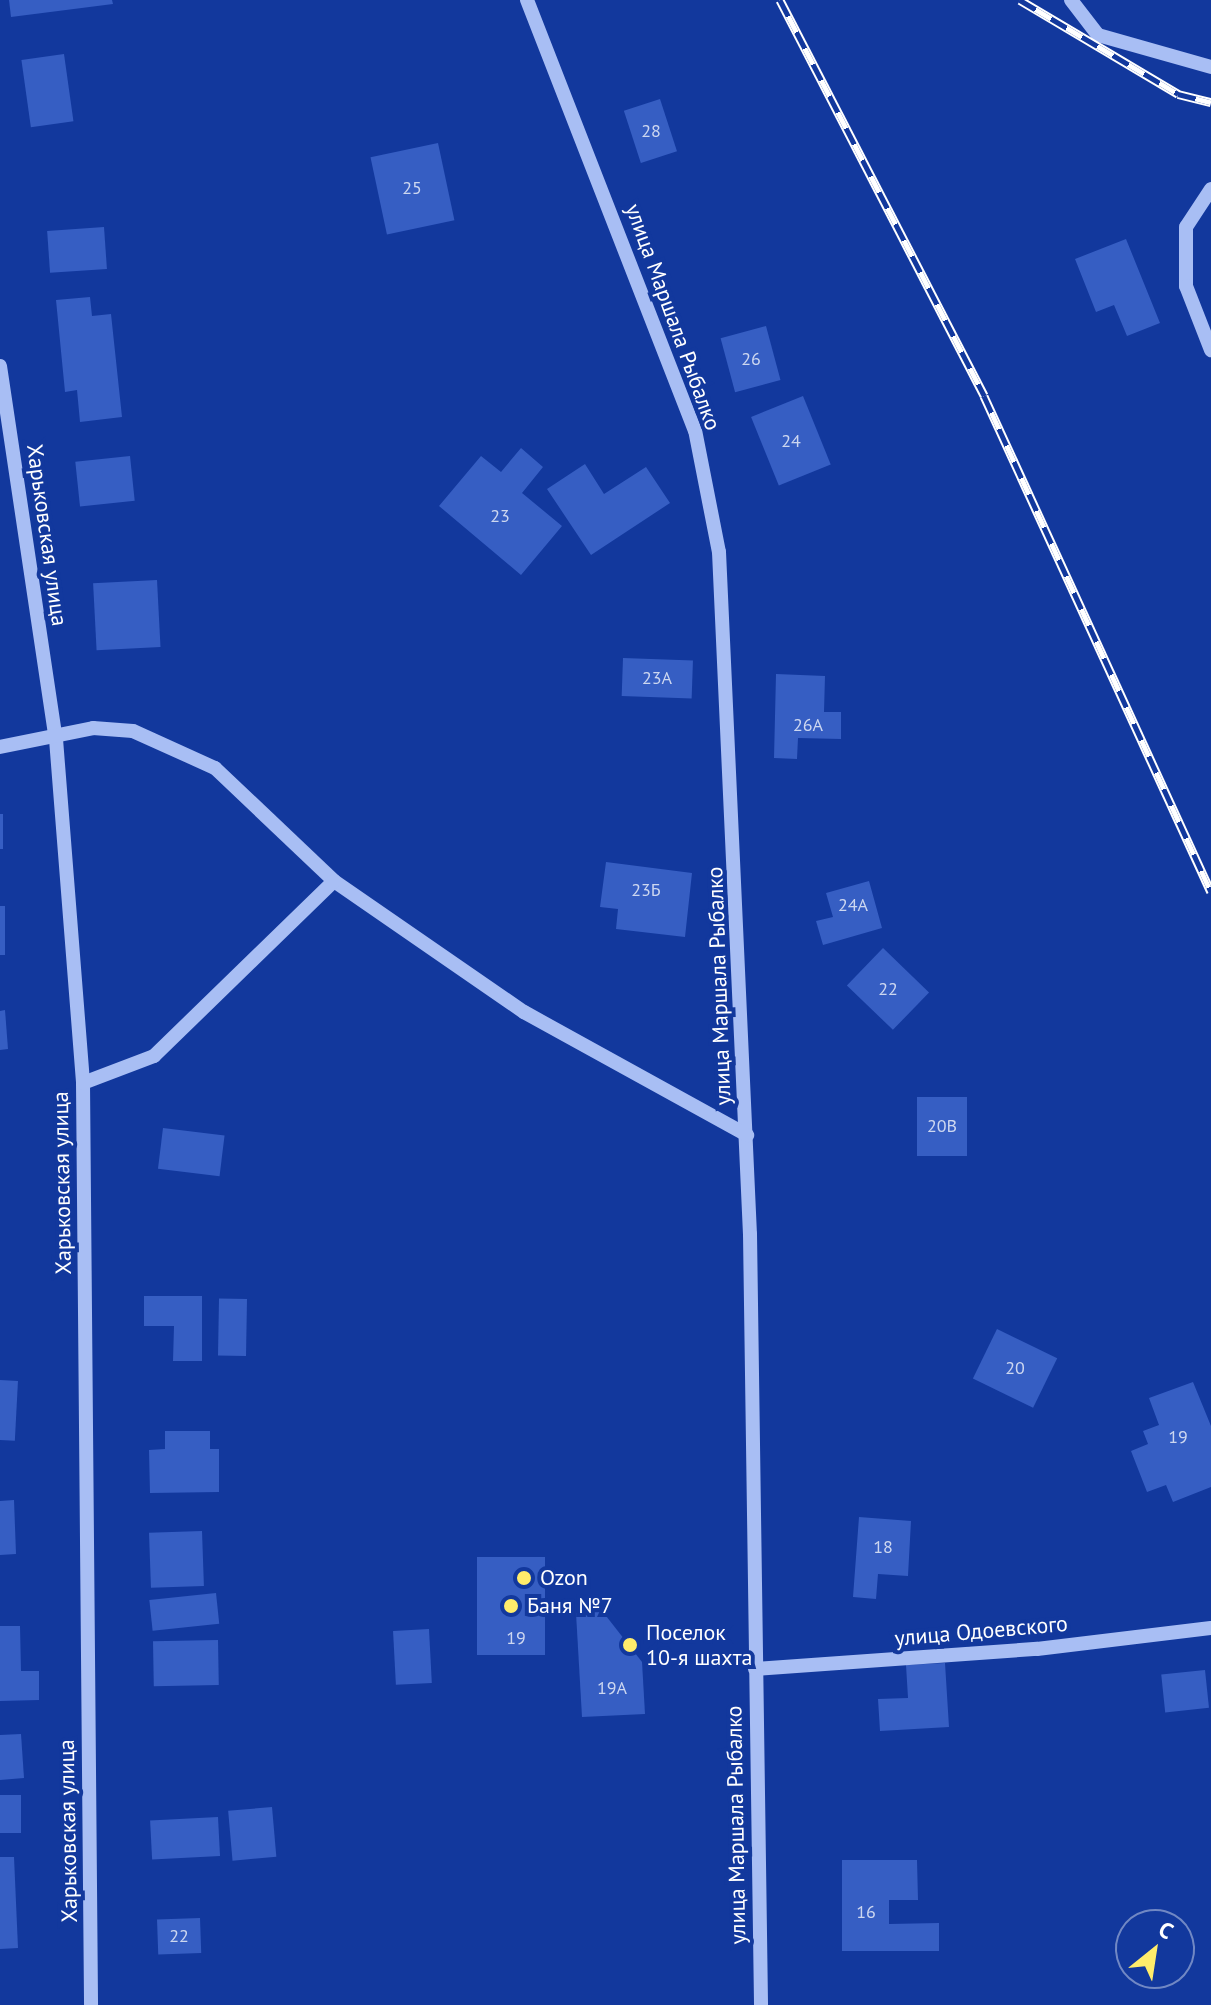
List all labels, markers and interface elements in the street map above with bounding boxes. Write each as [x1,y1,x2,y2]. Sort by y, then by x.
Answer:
house number: 28 [641,120,661,142]
house number: 25 [402,177,422,199]
street label: улица Маршала Рыбалко [620,200,726,434]
house number: 26 [741,348,761,370]
house number: 24 [781,430,801,452]
street label: Харьковская улица [21,442,73,628]
house number: 23 [490,505,510,527]
house number: 23А [642,667,672,689]
house number: 26А [793,714,823,736]
street label: улица Маршала Рыбалко [702,866,736,1106]
house number: 23Б [631,879,661,901]
house number: 24А [838,894,868,916]
house number: 22 [878,978,898,1000]
street label: Харьковская улица [47,1091,77,1275]
house number: 20В [927,1115,957,1137]
house number: 20 [1005,1357,1025,1379]
house number: 19 [1168,1426,1188,1448]
house number: 18 [873,1536,893,1558]
place label: Ozon [540,1565,588,1591]
marker: Ozon [515,1569,533,1587]
place label: Баня №7 [527,1593,613,1619]
marker: Баня №7 [502,1597,520,1615]
street label: улица Одоевского [893,1610,1069,1652]
place label: Поселок 10-я шахта [646,1619,752,1670]
house number: 19 [506,1627,526,1649]
marker: Поселок 10-я шахта [621,1636,639,1654]
house number: 19А [597,1677,627,1699]
street label: улица Маршала Рыбалко [721,1705,751,1945]
street label: Харьковская улица [53,1739,83,1923]
house number: 16 [856,1901,876,1923]
north arrow [1115,1909,1195,1989]
text: С [1154,1915,1178,1945]
house number: 22 [169,1925,189,1947]

